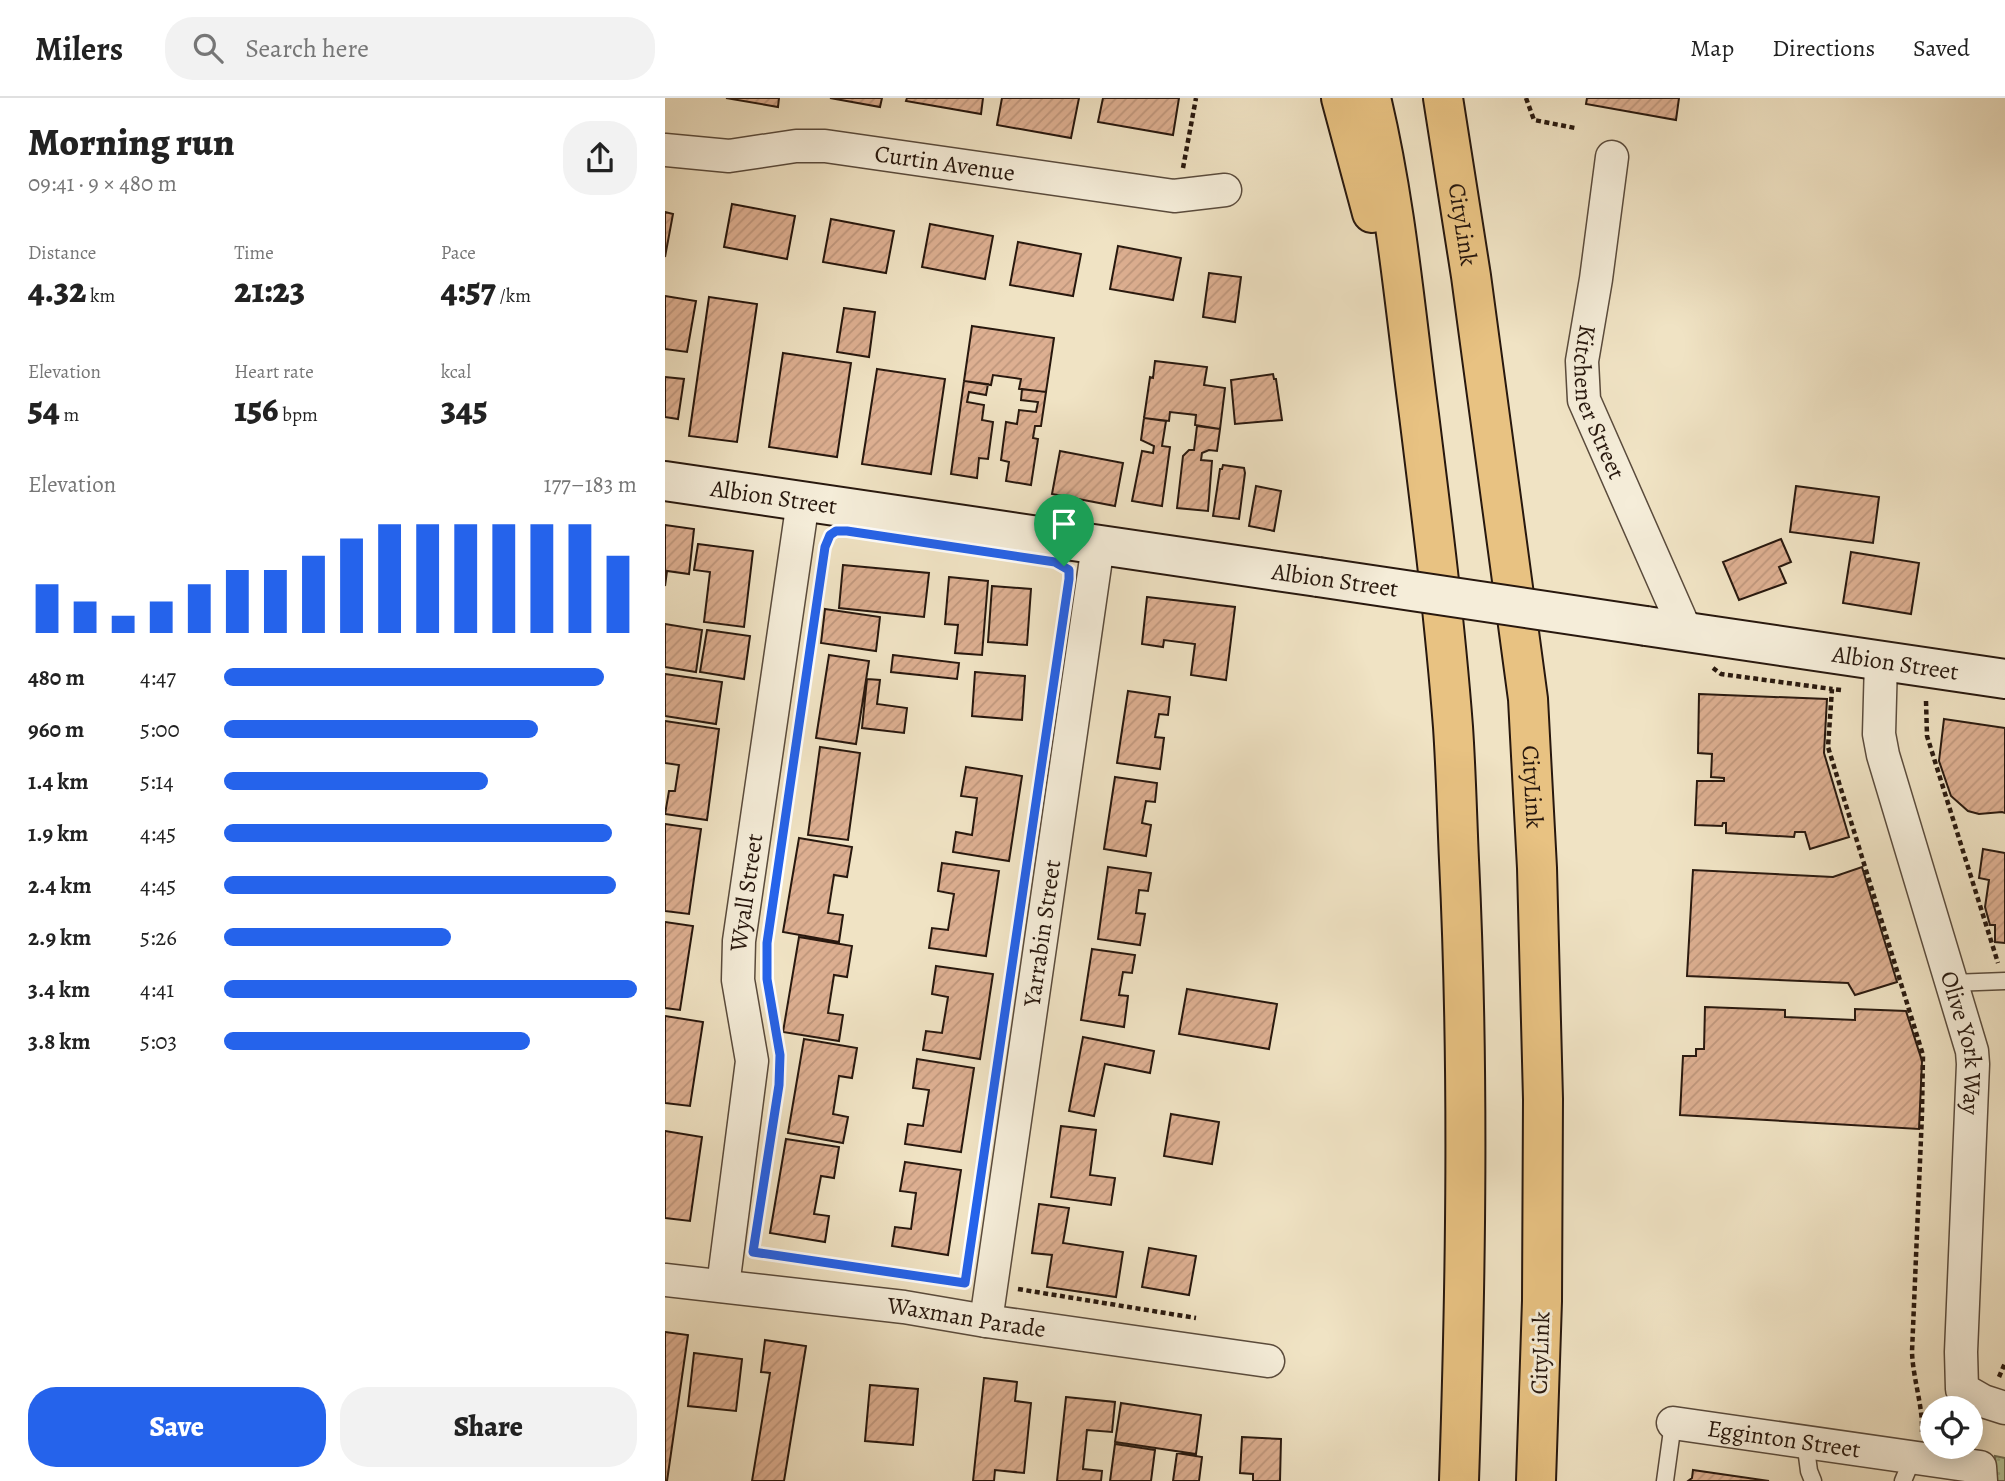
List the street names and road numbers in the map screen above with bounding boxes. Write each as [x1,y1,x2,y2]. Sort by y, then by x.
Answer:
street label: Curtin Avenue [873,137,1017,189]
street label: CityLink [1441,181,1485,268]
street label: Kitchener Street [1566,322,1633,484]
street label: Albion Street [708,472,839,522]
street label: Albion Street [1269,555,1400,605]
street label: Albion Street [1829,638,1961,688]
street label: CityLink [1514,744,1551,829]
street label: Wyall Street [722,831,770,955]
street label: Yarrabin Street [1015,857,1068,1010]
street label: Olive York Way [1933,967,1989,1116]
street label: Waxman Parade [885,1289,1048,1345]
street label: CityLink [1523,1311,1557,1395]
street label: Egginton Street [1705,1412,1862,1466]

